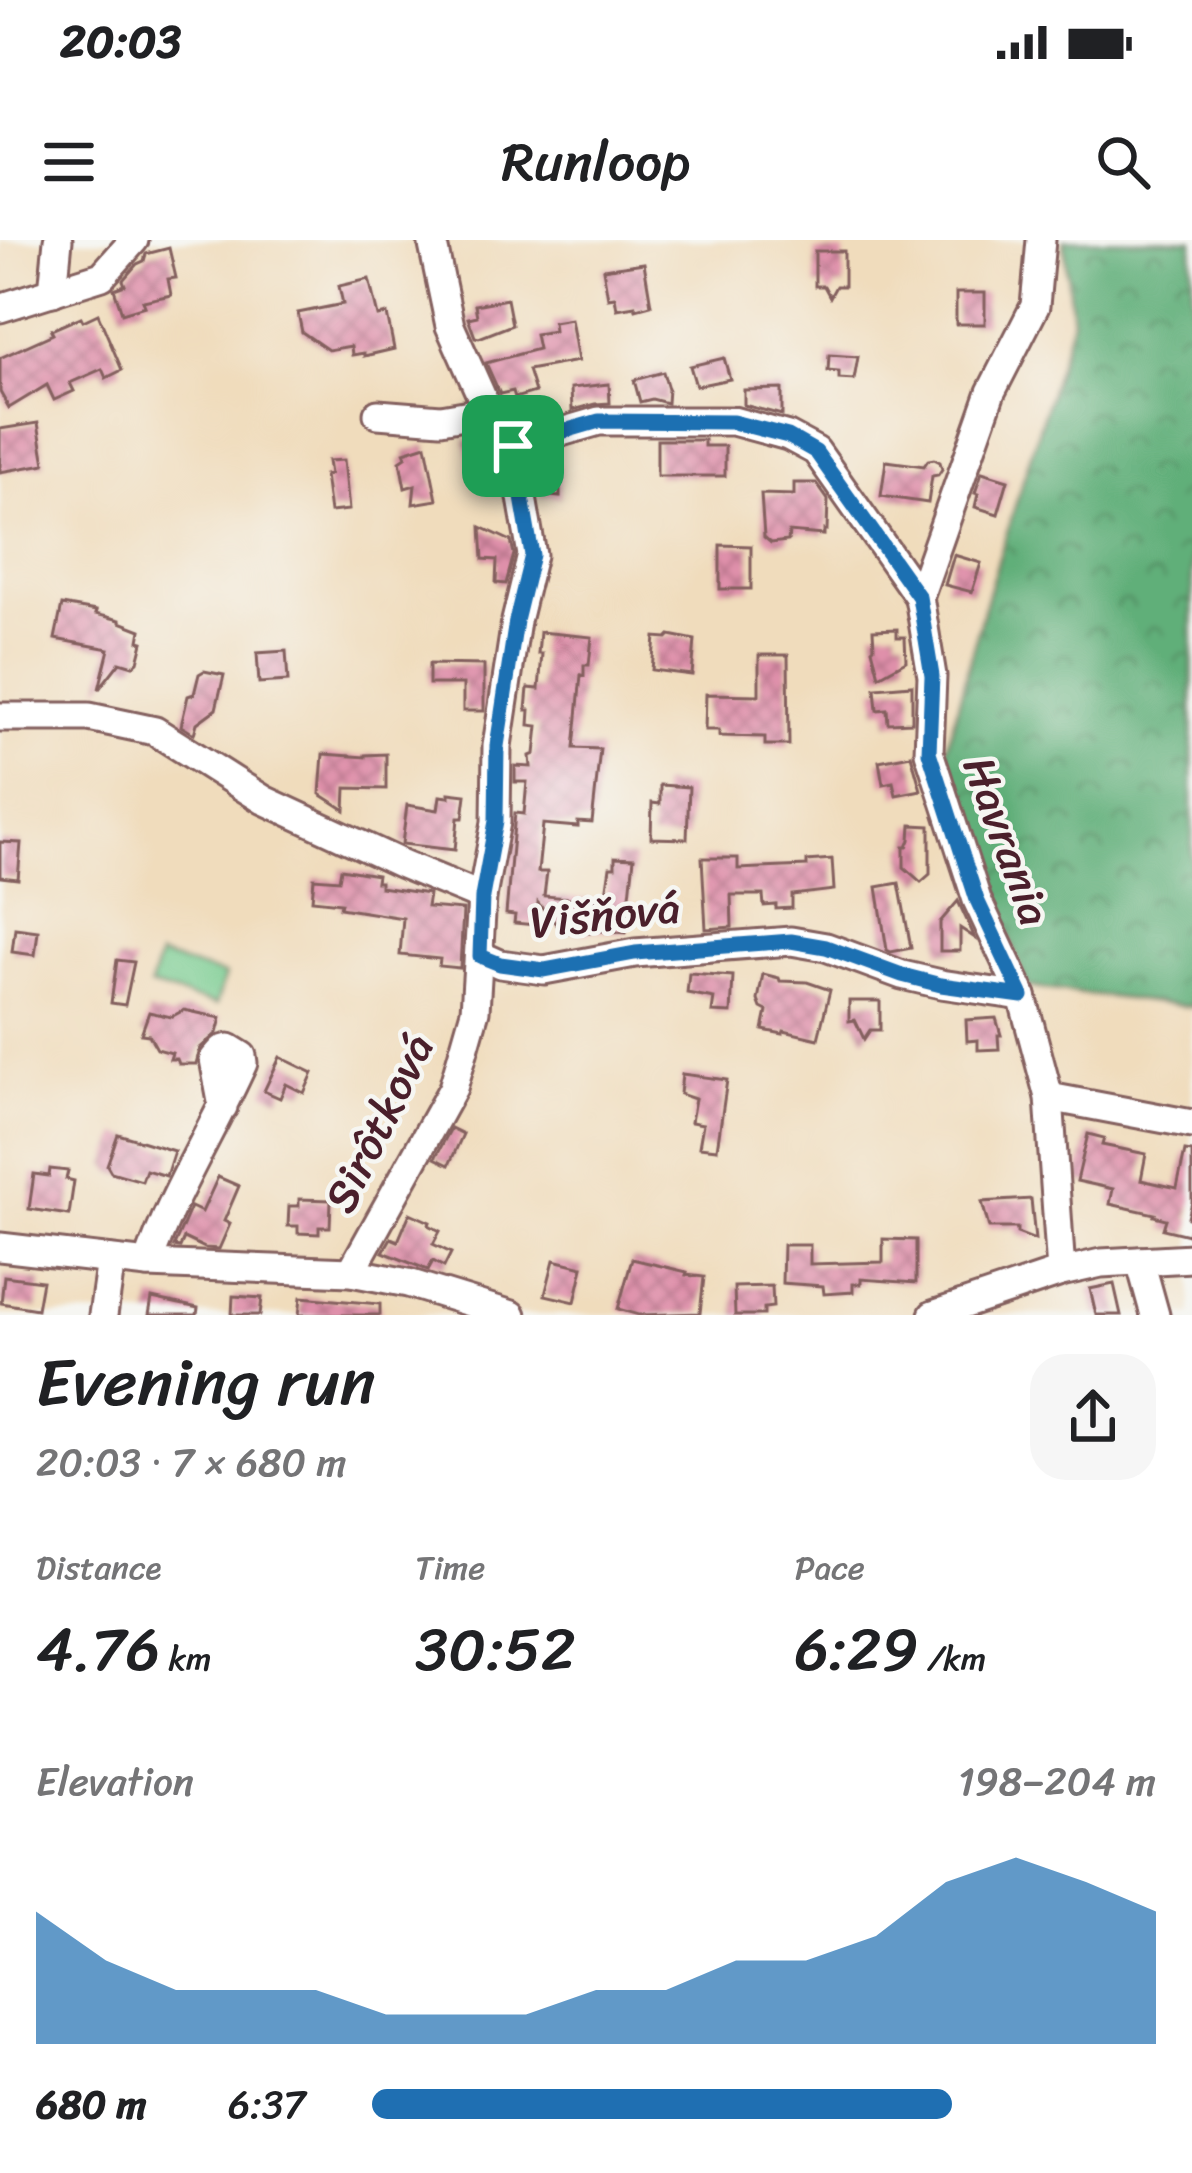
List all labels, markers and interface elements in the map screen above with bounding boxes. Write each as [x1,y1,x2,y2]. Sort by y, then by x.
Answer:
text: 20:03 [60,2,181,82]
text: Runloop [502,114,690,210]
icon: menu [36,129,102,195]
icon: search [1090,129,1156,195]
pin [462,395,564,497]
icon: arrive [480,413,546,479]
street label: Havrania [939,745,1075,937]
street label: Višňová [526,867,684,963]
street label: Sirôtková [301,1019,457,1227]
text: Evening run [36,1324,376,1441]
button: share [1030,1354,1156,1480]
text: 20:03 · 7 × 680 m [36,1428,346,1497]
text: Distance [36,1539,161,1597]
text: Time [415,1539,485,1597]
text: Pace [795,1539,865,1597]
text: 4.76 [36,1597,160,1703]
text: 30:52 [415,1597,576,1703]
text: 6:29 [795,1597,918,1703]
text: km [160,1630,211,1688]
text: /km [918,1630,986,1688]
text: Elevation [36,1747,194,1816]
text: 198–204 m [958,1747,1156,1816]
text: 680 m [36,2070,146,2139]
text: 6:37 [228,2070,306,2139]

